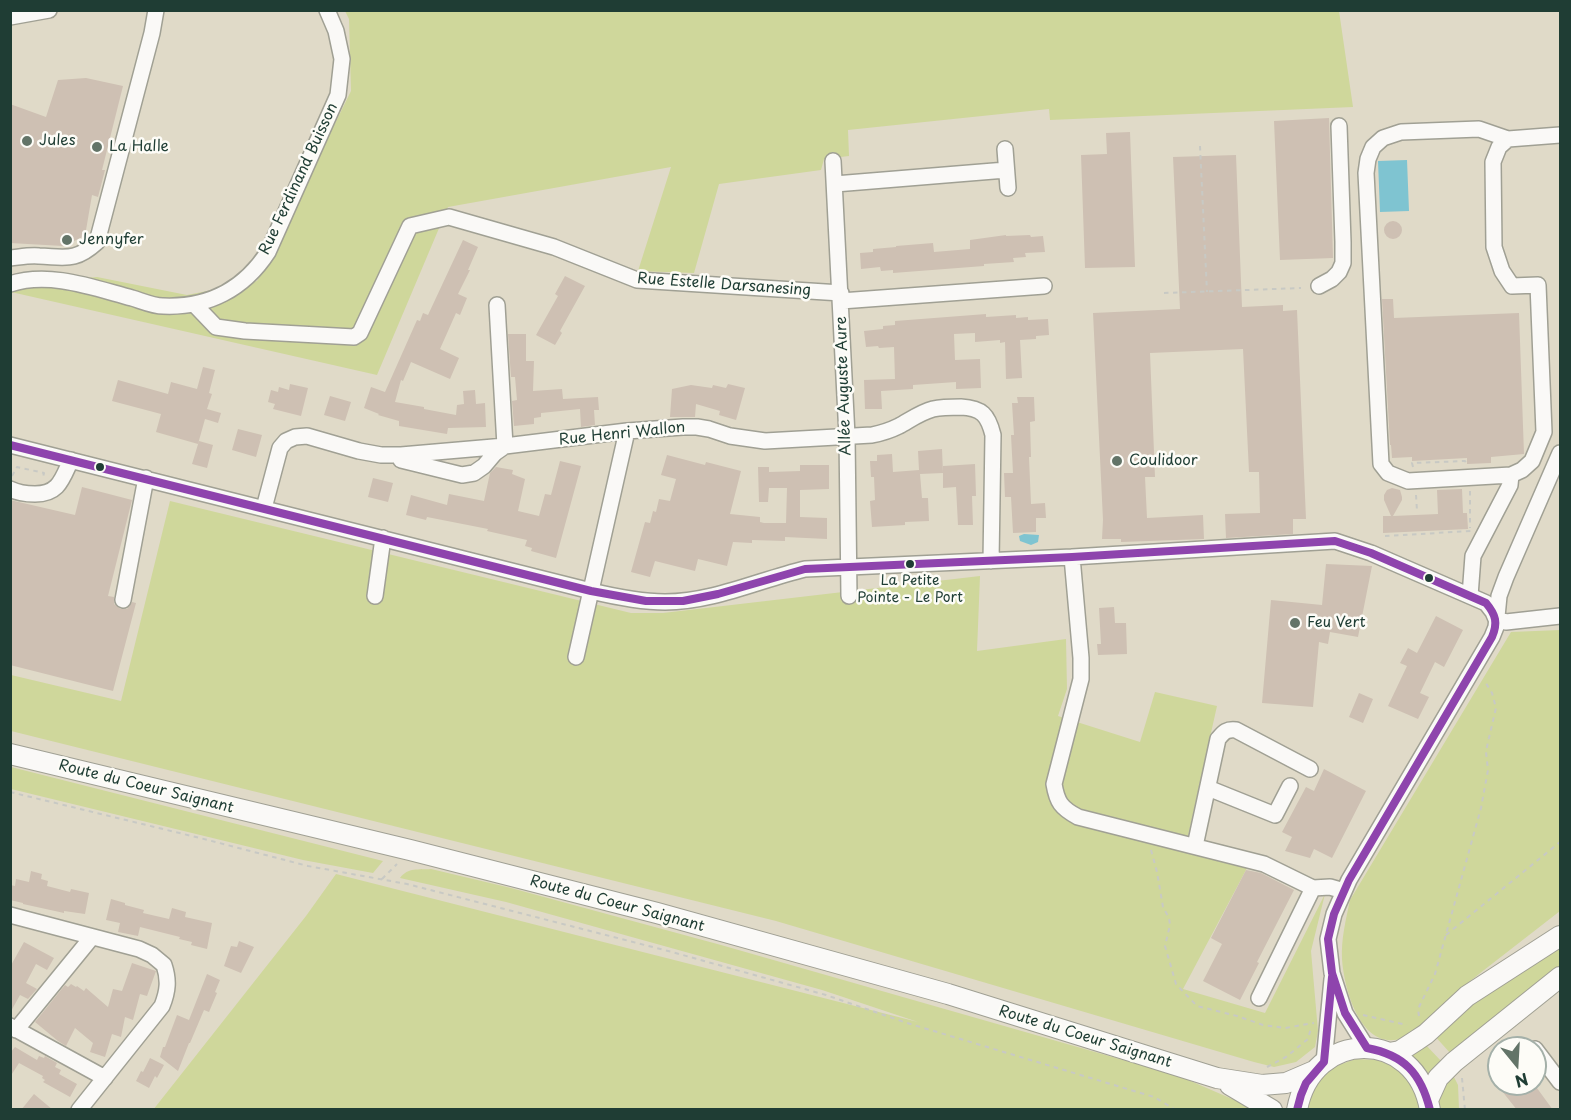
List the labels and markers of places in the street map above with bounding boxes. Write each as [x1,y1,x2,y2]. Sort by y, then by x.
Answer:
place label: Jules [39,132,76,150]
marker: Jules [20,134,34,148]
place label: La Halle [109,138,169,156]
marker: La Halle [90,140,104,154]
place label: Jennyfer [79,231,144,249]
marker: Jennyfer [60,233,74,247]
place label: Coulidoor [1129,452,1198,470]
marker: Coulidoor [1110,454,1124,468]
unlabelled marker [94,461,106,473]
marker: La Petite Pointe - Le Port [904,558,916,570]
unlabelled marker [1423,572,1435,584]
place label: La Petite Pointe - Le Port [857,573,963,606]
place label: Feu Vert [1307,614,1366,632]
marker: Feu Vert [1288,616,1302,630]

